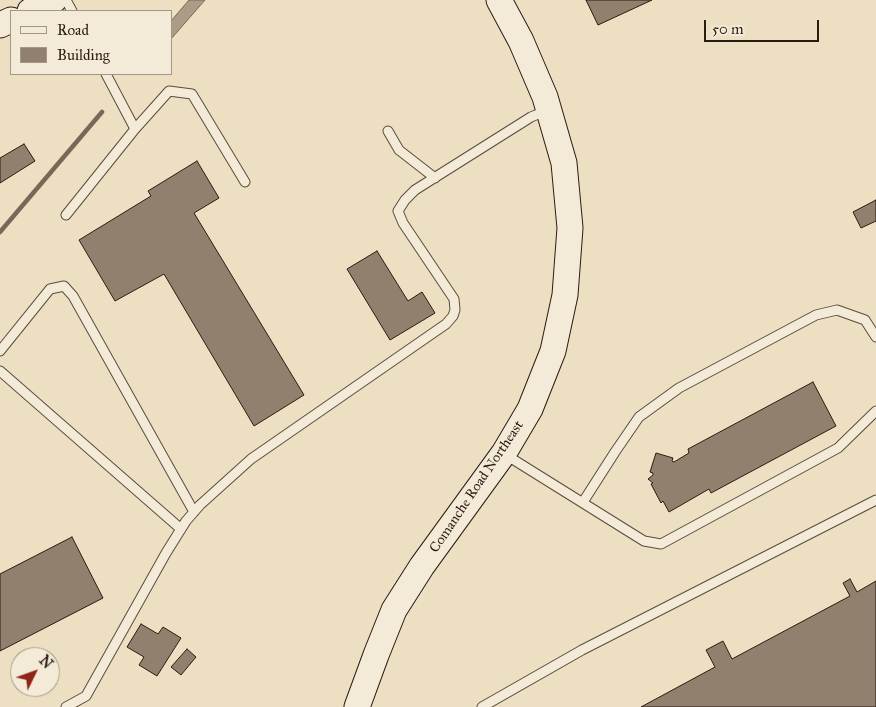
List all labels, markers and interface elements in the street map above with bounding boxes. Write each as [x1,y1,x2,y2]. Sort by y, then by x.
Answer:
legend [10,10,172,75]
scale bar [706,10,821,42]
text: 50 m [712,20,744,38]
text: Road [57,21,89,39]
text: Building [57,46,110,64]
street label: Comanche Road Northeast [426,418,528,556]
north arrow [10,647,60,697]
text: N [35,652,56,672]

